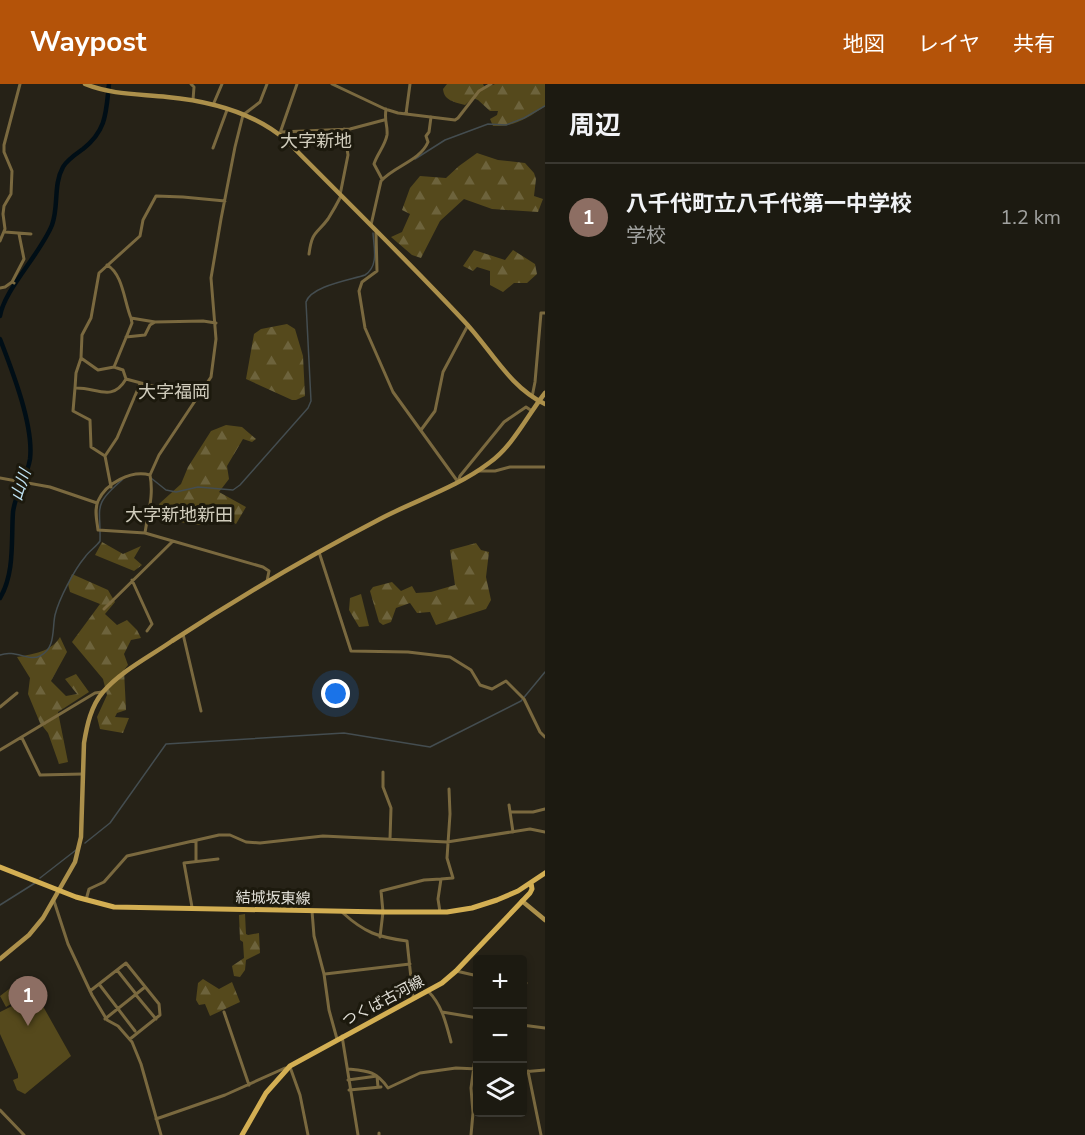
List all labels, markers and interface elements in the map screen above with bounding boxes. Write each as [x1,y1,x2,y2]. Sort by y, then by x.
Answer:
text: Waypost [30,23,147,61]
text: 地図 [843,30,885,58]
text: レイヤ [918,30,980,58]
text: 共有 [1013,30,1055,58]
text: 周辺 [569,108,621,143]
district label: 大字新地 [280,129,352,153]
text: 八千代町立八千代第一中学校 [626,189,912,219]
text: 1 [583,204,595,231]
text: 1.2 km [1000,204,1061,231]
text: 学校 [626,222,666,249]
district label: 大字福岡 [138,380,210,404]
water label: 山川 [6,464,37,504]
district label: 大字新地新田 [125,503,233,527]
your location [321,679,350,708]
street label: 結城坂東線 [235,887,311,909]
map controls [473,955,527,1117]
button: + [473,955,527,1009]
street label: つくば古河線 [339,971,427,1031]
pin: 1 [9,976,48,1026]
button: − [473,1009,527,1063]
button: layers [473,1063,527,1117]

